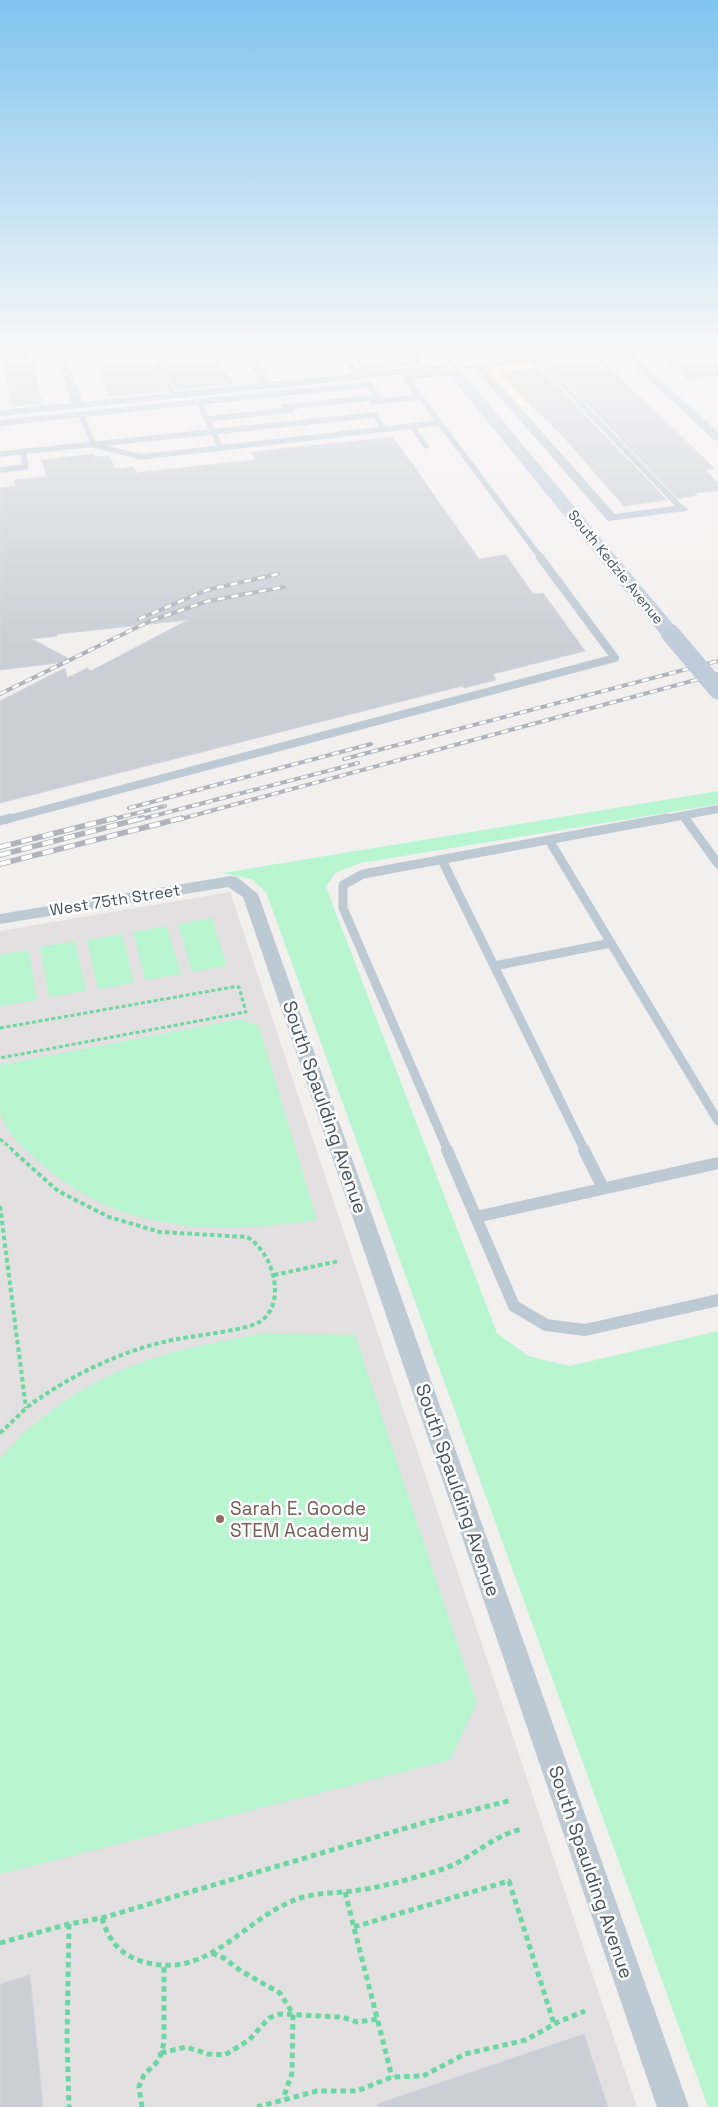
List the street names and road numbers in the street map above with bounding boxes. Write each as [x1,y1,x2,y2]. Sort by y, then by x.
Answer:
street label: South Kedzie Avenue [564,506,668,628]
street label: West 75th Street [48,879,182,921]
street label: South Spaulding Avenue [277,997,373,1217]
street label: South Spaulding Avenue [410,1380,506,1600]
street label: South Spaulding Avenue [543,1762,639,1982]

